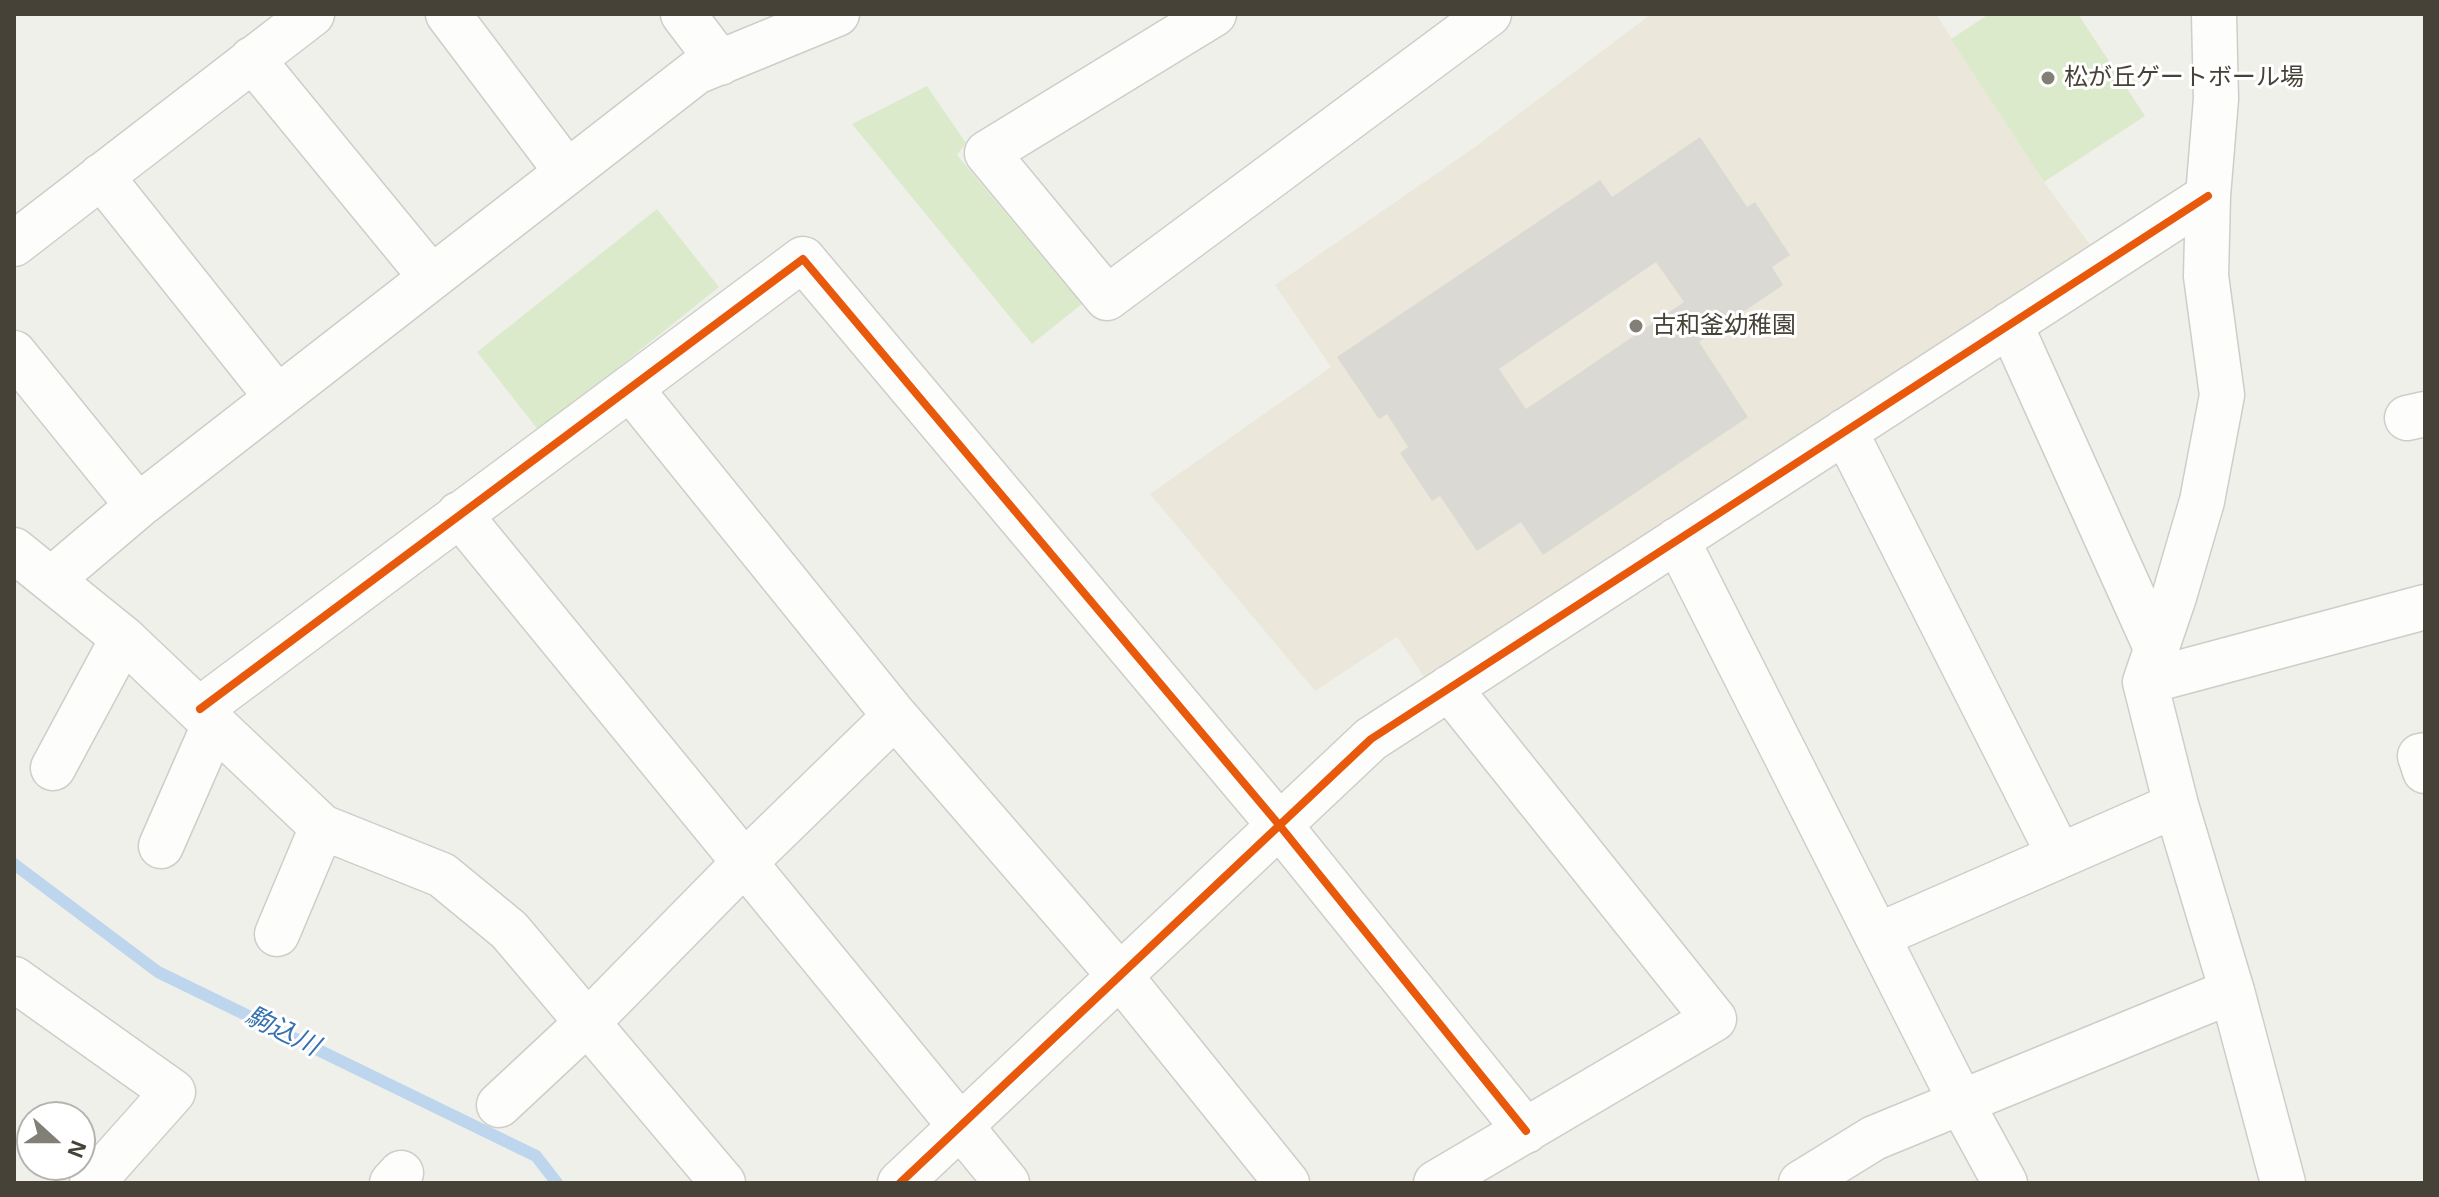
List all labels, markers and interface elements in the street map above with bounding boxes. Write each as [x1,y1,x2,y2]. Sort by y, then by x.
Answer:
place label: 松が丘ゲートボール場 [2064,64,2304,92]
marker: 松が丘ゲートボール場 [2039,69,2057,87]
place label: 古和釜幼稚園 [1652,312,1796,340]
marker: 古和釜幼稚園 [1627,317,1645,335]
water label: 駒込川 [240,1001,324,1063]
north arrow [16,1101,96,1181]
text: N [62,1137,92,1161]

